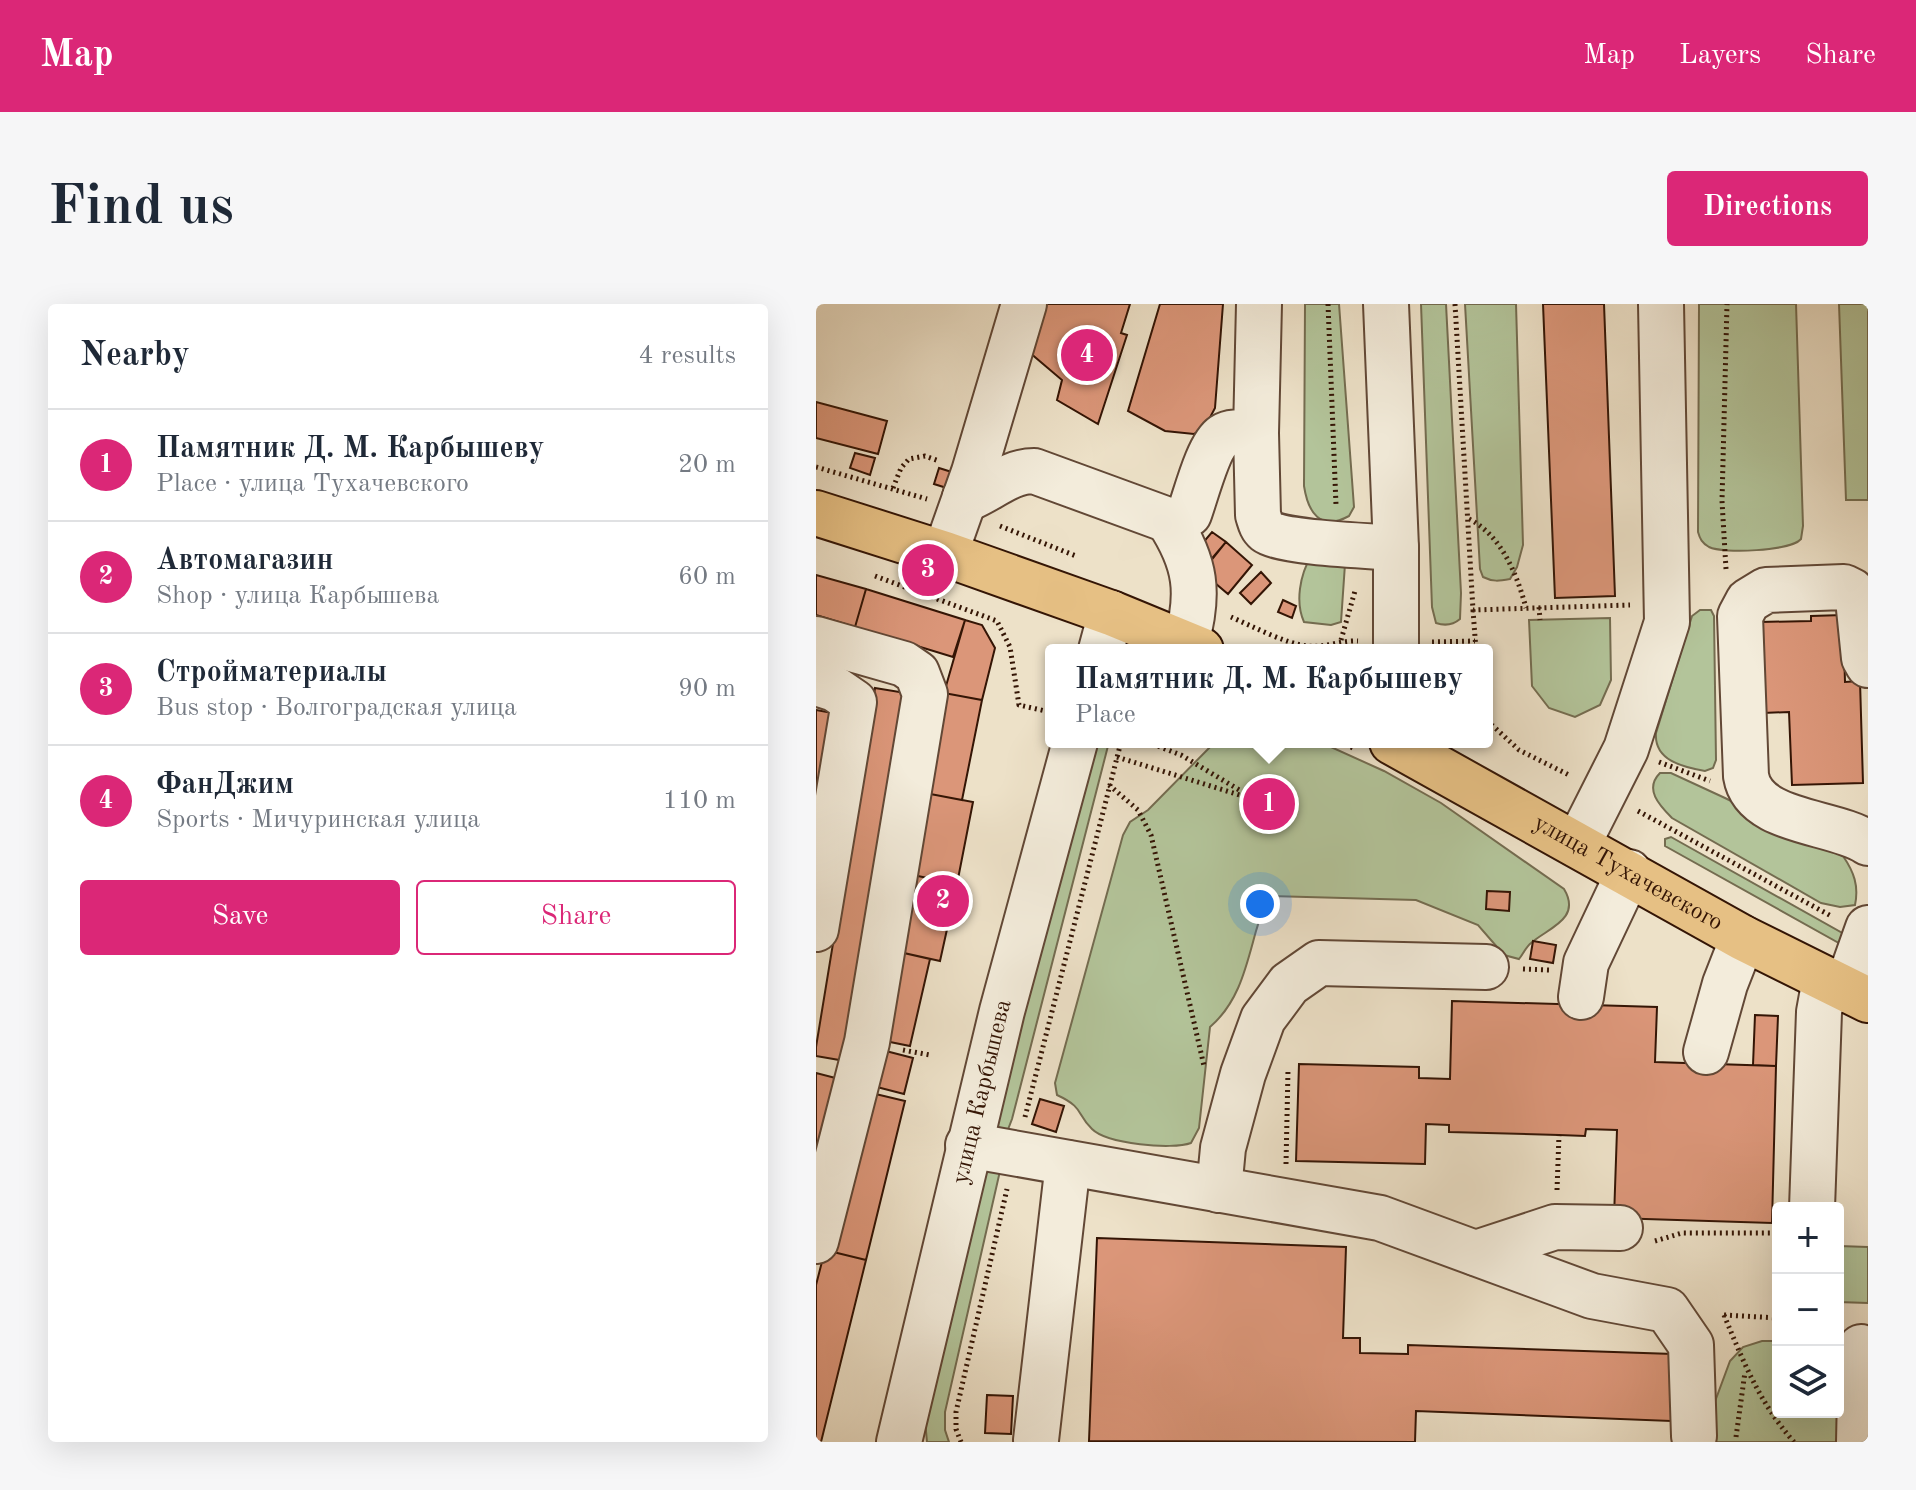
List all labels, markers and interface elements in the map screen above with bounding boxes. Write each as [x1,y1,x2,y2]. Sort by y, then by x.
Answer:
text: Map [40,37,114,75]
text: Map [1583,42,1635,70]
text: Layers [1679,42,1761,70]
text: Share [1805,42,1876,70]
button: Directions [1667,171,1868,246]
text: Find us [48,180,234,236]
pin: 4 [1061,325,1113,385]
text: Nearby [80,339,190,373]
text: 4 results [638,343,736,369]
text: Памятник Д. М. Карбышеву [156,434,544,464]
text: 1 [98,452,114,478]
text: 20 m [678,452,736,478]
text: Place · улица Тухачевского [156,471,469,497]
pin: 3 [902,540,954,600]
text: Автомагазин [156,546,333,576]
text: 2 [98,564,114,590]
text: 60 m [678,564,736,590]
text: Shop · улица Карбышева [156,583,439,609]
popup [1045,644,1493,748]
text: Стройматериалы [156,658,387,688]
text: Памятник Д. М. Карбышеву [1075,665,1463,695]
text: 3 [98,676,114,702]
text: 90 m [678,676,736,702]
text: Bus stop · Волгоградская улица [156,695,517,721]
text: Place [1075,702,1136,728]
text: ФанДжим [156,770,294,800]
pin: 1 [1243,774,1295,834]
text: 4 [98,788,114,814]
text: 110 m [663,788,736,814]
text: Sports · Мичуринская улица [156,807,480,833]
street label: улица Тухачевского [1529,811,1726,936]
pin: 2 [917,871,969,931]
button: Save [80,880,400,955]
button: Share [416,880,736,955]
your location [1240,884,1280,924]
street label: улица Карбышева [949,997,1017,1187]
map controls [1772,1202,1844,1418]
button: + [1772,1202,1844,1274]
button: − [1772,1274,1844,1346]
button: layers [1772,1346,1844,1418]

